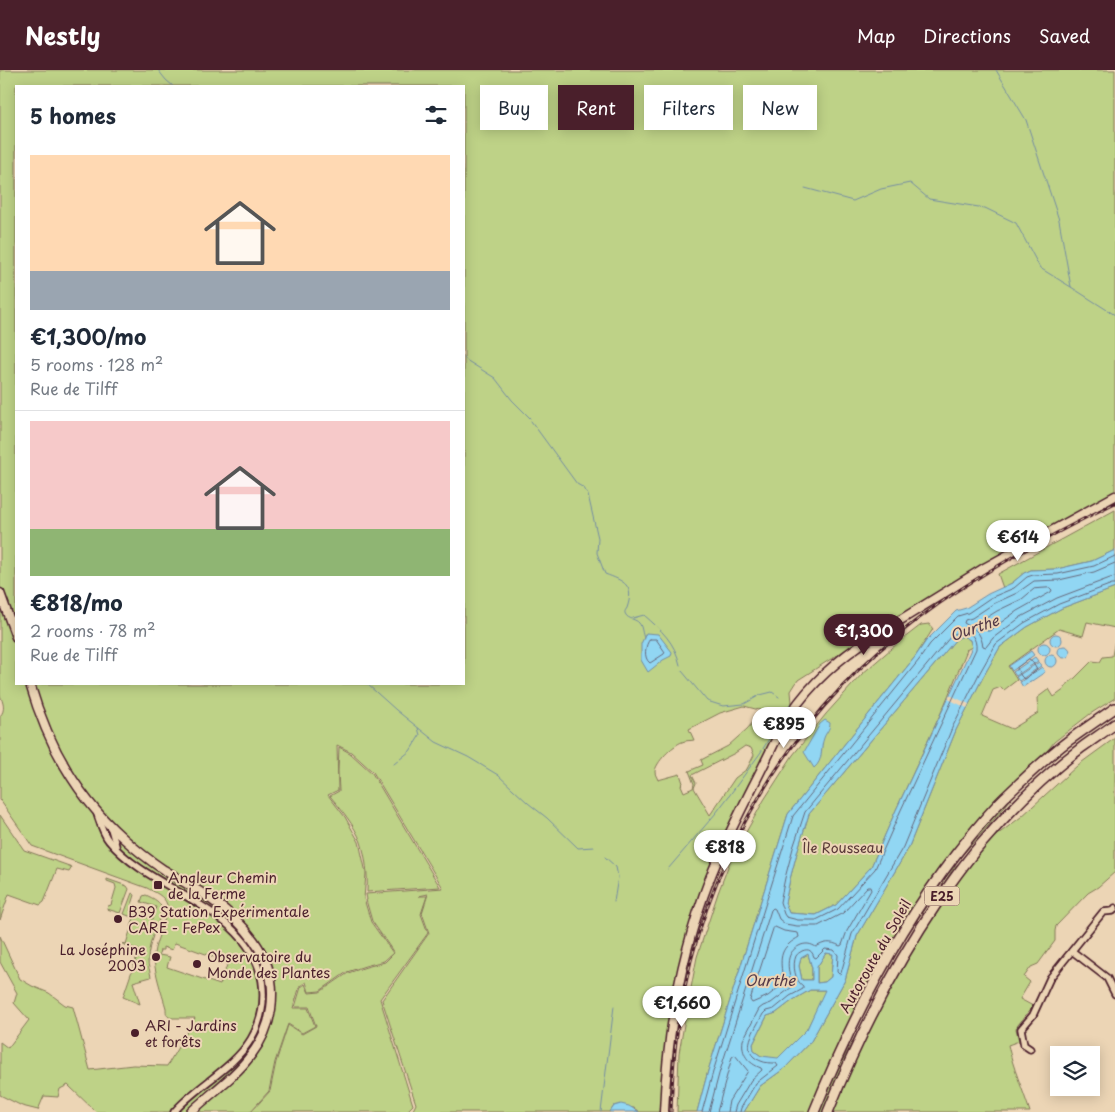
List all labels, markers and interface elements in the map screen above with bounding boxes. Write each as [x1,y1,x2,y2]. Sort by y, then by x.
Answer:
text: Nestly [25,17,101,53]
text: Map [857,22,895,49]
text: Directions [923,22,1011,49]
text: Saved [1039,22,1090,49]
chip: Buy [480,85,548,130]
chip: Rent [558,85,634,130]
chip: Filters [644,85,733,130]
chip: New [743,85,817,130]
text: 5 homes [30,99,116,131]
icon: filters [422,101,450,129]
icon: home [195,188,285,278]
text: €1,300/mo [30,320,146,352]
text: 5 rooms · 128 m² [30,352,163,376]
text: Rue de Tilff [30,376,117,400]
icon: home [195,453,285,543]
pin: €614 [988,520,1048,562]
text: €614 [997,524,1039,548]
text: €818/mo [30,586,123,618]
water label: Ourthe [946,608,1003,646]
pin: €1,300 [823,614,905,656]
text: 2 rooms · 78 m² [30,618,156,642]
text: €1,300 [835,618,893,642]
text: Rue de Tilff [30,642,117,666]
pin: €895 [754,706,814,749]
text: €895 [763,711,805,735]
pin: €818 [695,830,755,872]
text: €818 [705,834,745,858]
park label: Île Rousseau [803,837,883,858]
place label: Angleur Chemin de la Ferme [168,867,277,904]
marker: Angleur Chemin de la Ferme [152,879,164,891]
road number: E25 [924,886,960,906]
street label: Autoroute du Soleil [834,895,916,1017]
place label: B39 Station Expérimentale CARE - FePex [128,901,310,938]
marker: B39 Station Expérimentale CARE - FePex [112,913,124,925]
place label: La Joséphine 2003 [60,939,146,976]
place label: Observatoire du Monde des Plantes [207,946,330,983]
marker: La Joséphine 2003 [150,951,162,963]
marker: Observatoire du Monde des Plantes [191,958,203,970]
water label: Ourthe [745,968,796,991]
pin: €1,660 [641,986,723,1028]
text: €1,660 [653,990,711,1014]
place label: ARI - Jardins et forêts [145,1015,237,1052]
marker: ARI - Jardins et forêts [129,1027,141,1039]
map controls [1050,1046,1100,1096]
button: layers [1050,1046,1100,1096]

